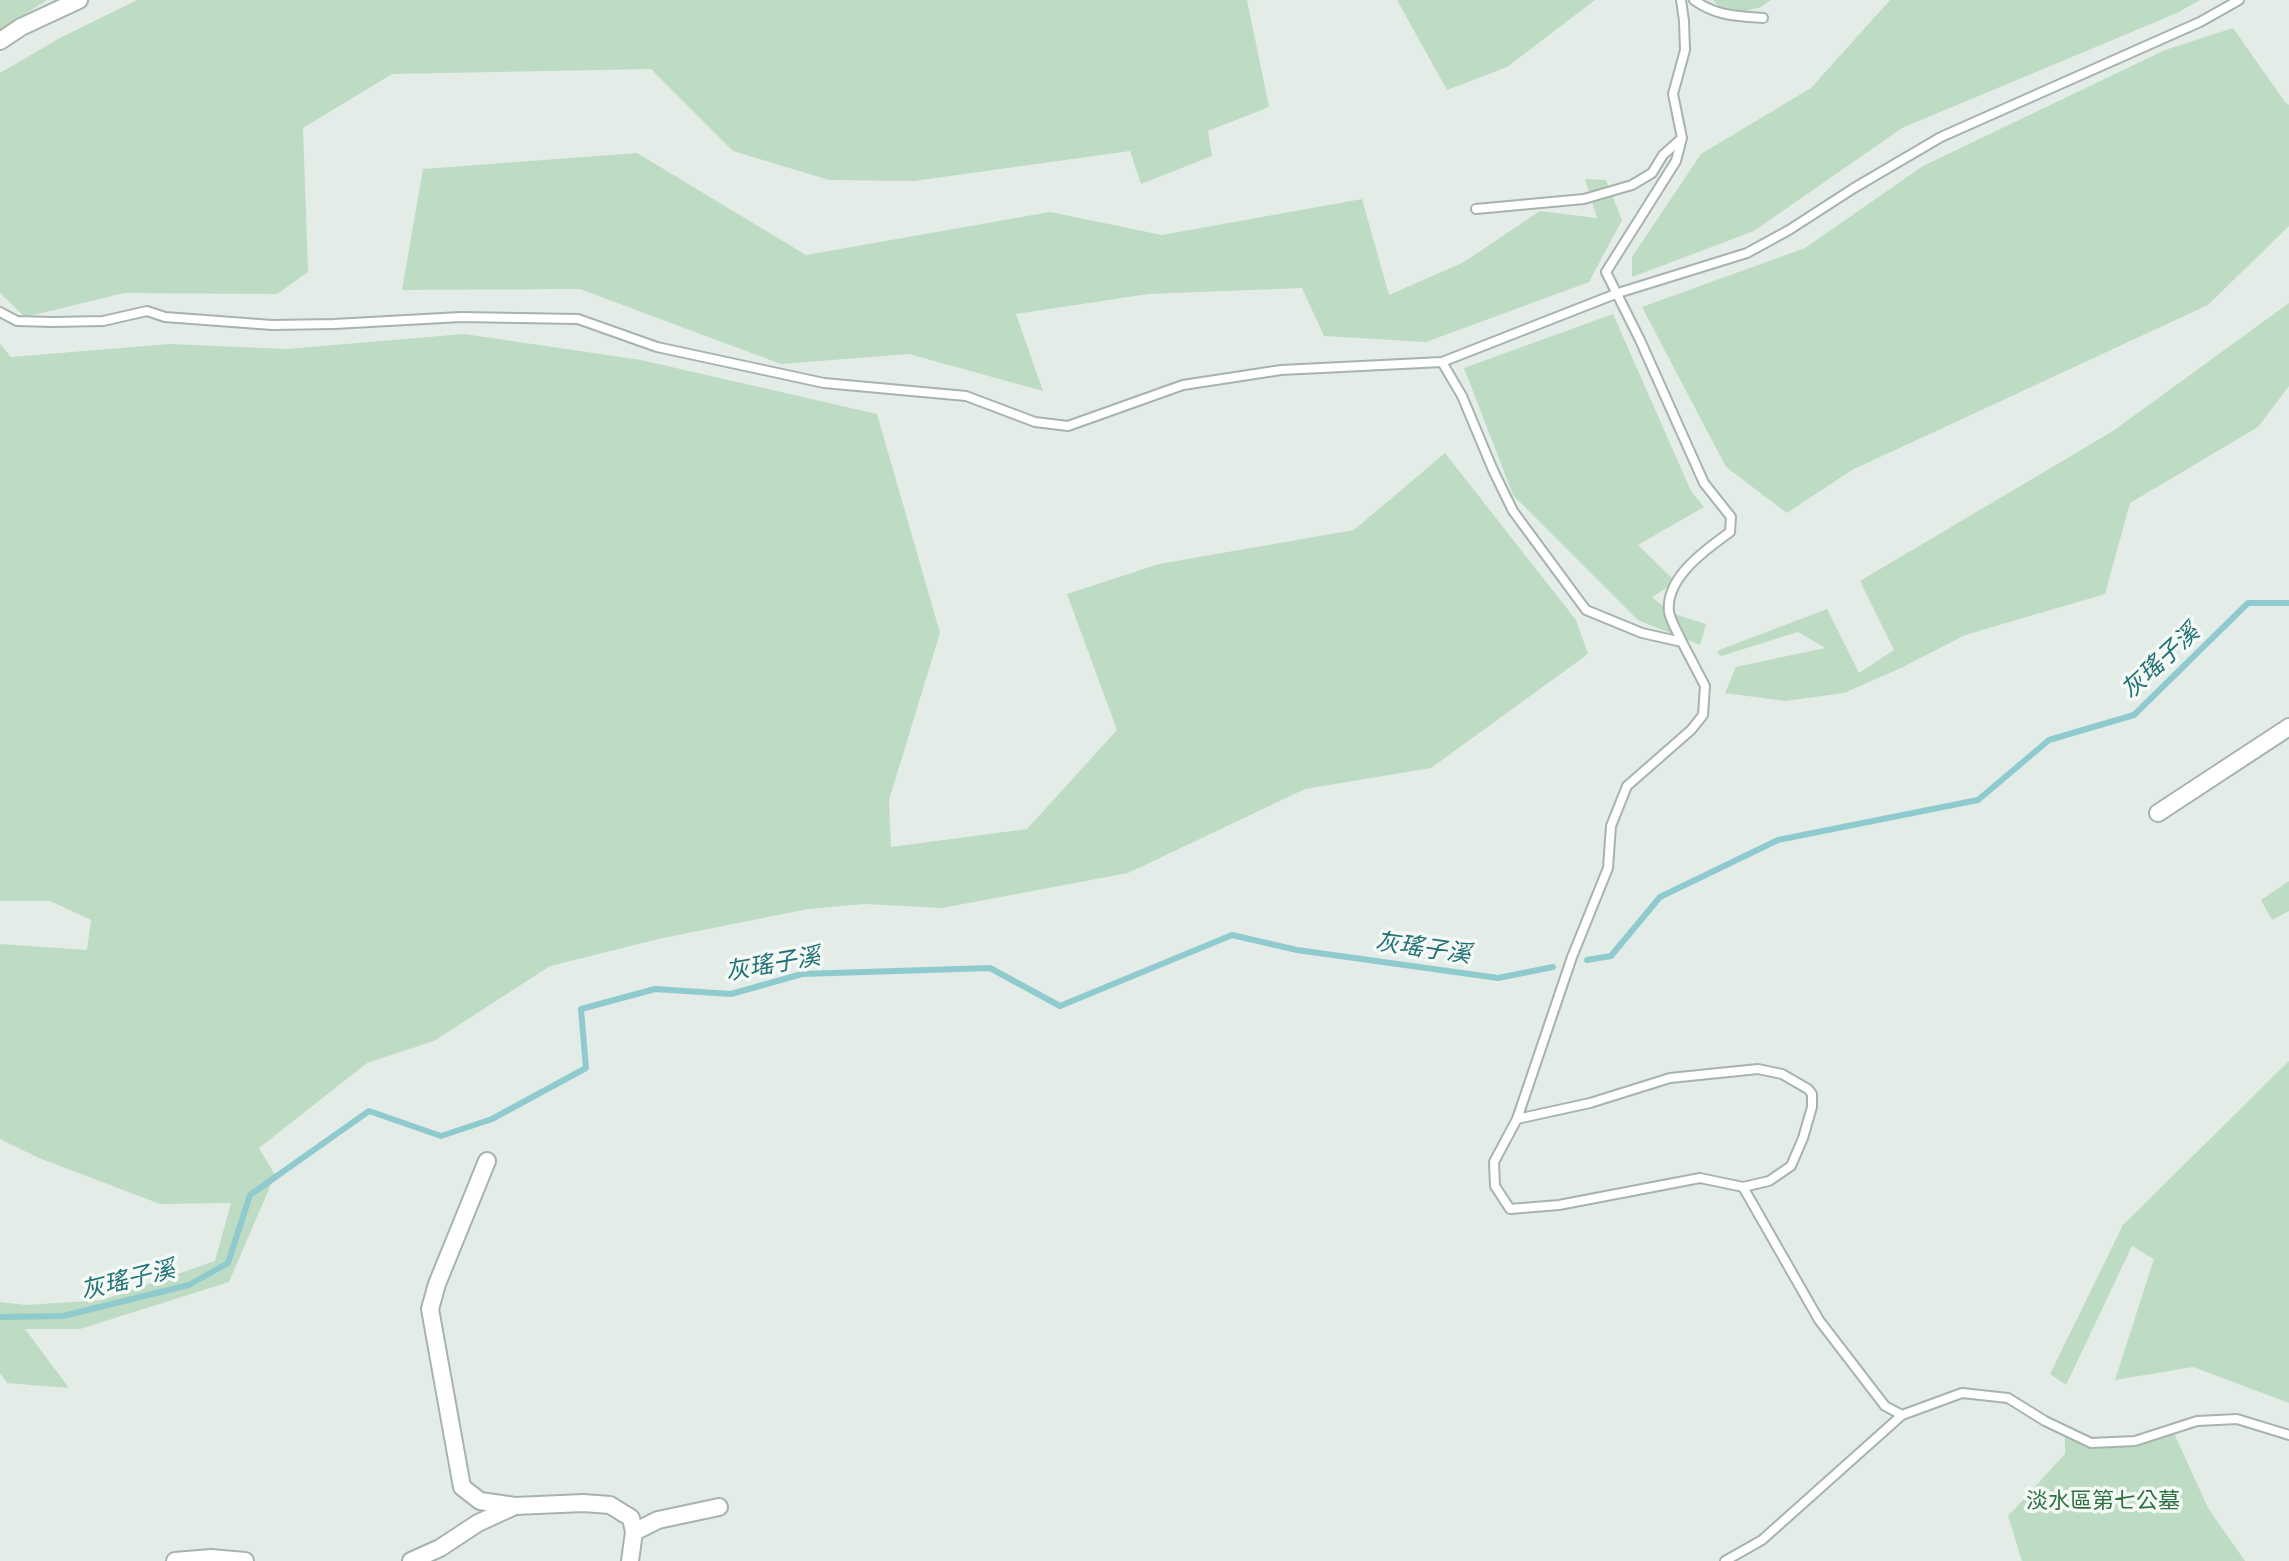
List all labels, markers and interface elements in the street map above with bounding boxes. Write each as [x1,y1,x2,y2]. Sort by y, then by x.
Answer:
water label: 灰瑤子溪 [2116,619,2206,705]
water label: 灰瑤子溪 [1373,928,1473,970]
water label: 灰瑤子溪 [723,942,823,988]
water label: 灰瑤子溪 [78,1255,178,1307]
park label: 淡水區第七公墓 [2026,1489,2180,1515]

